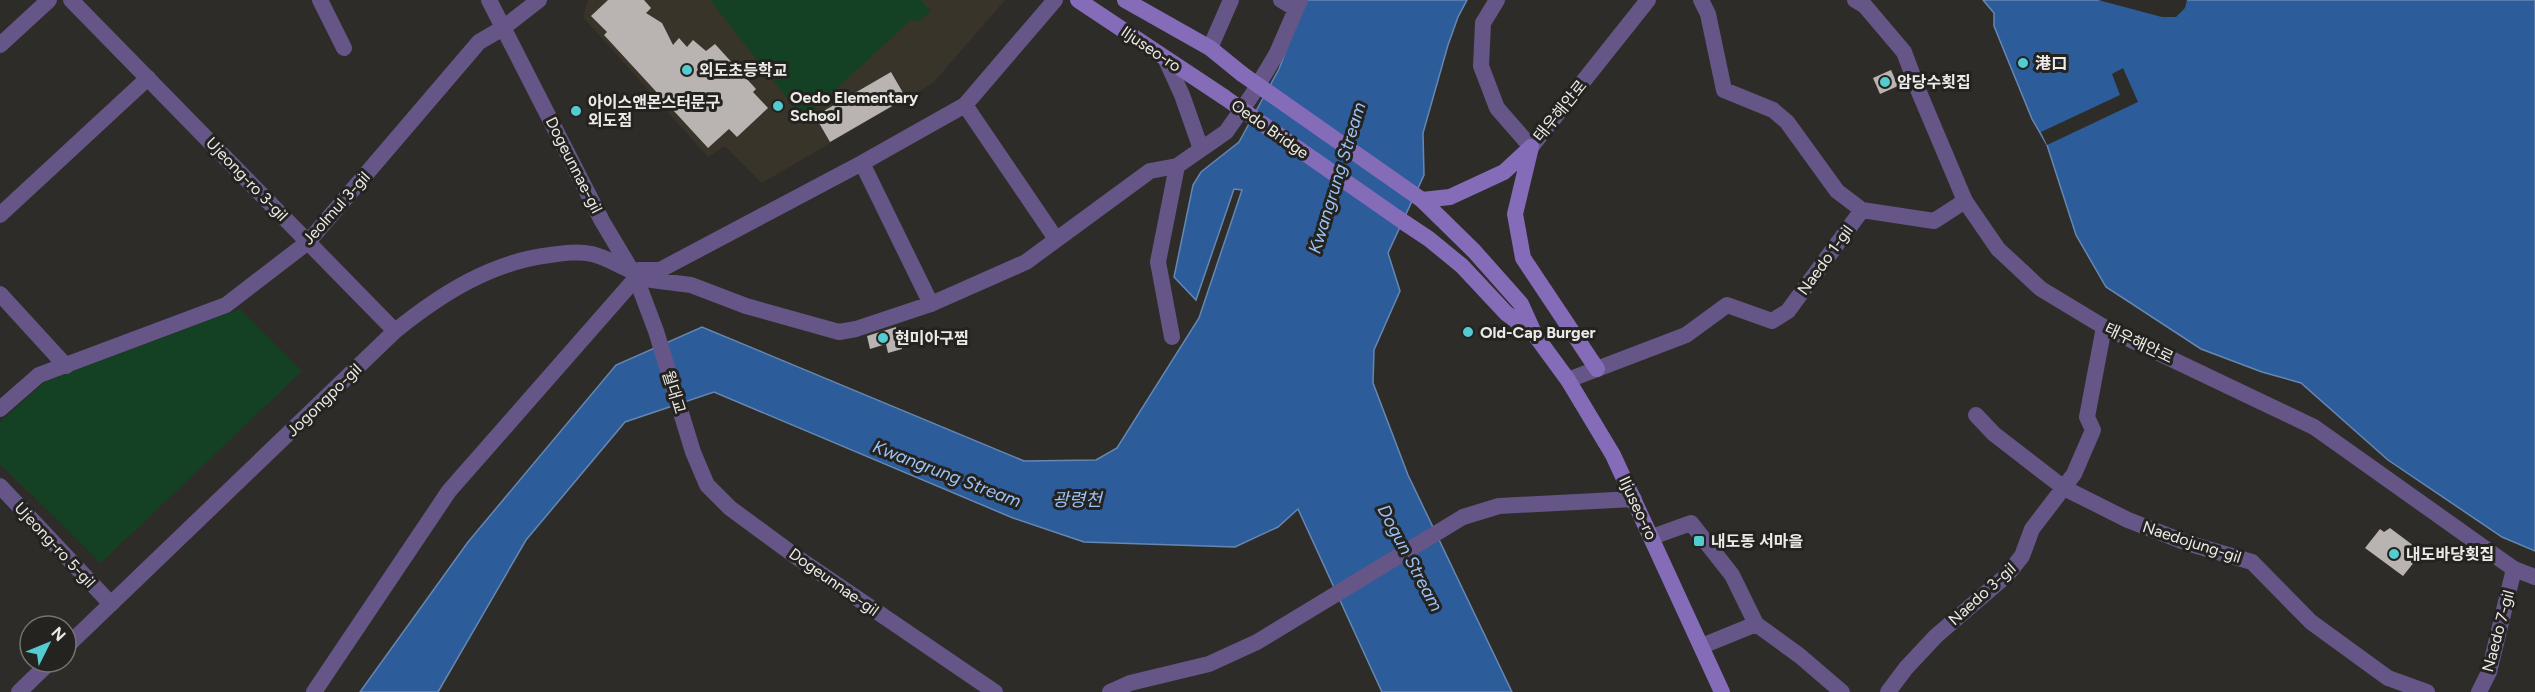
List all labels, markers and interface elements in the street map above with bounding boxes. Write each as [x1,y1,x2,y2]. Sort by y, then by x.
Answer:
street label: Iljuseo-ro [1118,22,1184,76]
place label: 港口 [2035,54,2067,73]
marker: 港口 [2016,56,2030,70]
place label: 외도초등학교 [699,61,788,80]
marker: 외도초등학교 [680,63,694,77]
place label: 암당수횟집 [1897,73,1971,92]
marker: 암당수횟집 [1878,75,1892,89]
street label: 태우해안로 [1529,76,1591,146]
place label: Oedo Elementary School [790,88,919,125]
place label: 아이스앤몬스터문구 외도점 [588,93,720,130]
street label: Oedo Bridge [1228,95,1313,163]
marker: Oedo Elementary School [771,99,785,113]
water label: Kwangrung Stream [1304,100,1370,256]
marker: 아이스앤몬스터문구 외도점 [569,104,583,118]
street label: Dogeunnae-gil [542,114,606,216]
street label: Ujeong-ro 3-gil [202,133,292,225]
street label: Jeolmul 3-gil [298,168,374,248]
street label: Naedo 1-gil [1793,221,1857,299]
street label: 태우해안로 [2102,319,2177,367]
place label: Old-Cap Burger [1480,323,1596,342]
marker: Old-Cap Burger [1461,325,1475,339]
place label: 현미아구찜 [895,329,969,348]
marker: 현미아구찜 [876,331,890,345]
street label: Jogongpo-gil [283,360,365,440]
street label: 월대교 [658,368,690,416]
water label: Kwangrung Stream [870,436,1024,512]
street label: Iljuseo-ro [1615,473,1661,543]
water label: 광령천 [1052,489,1104,511]
street label: Ujeong-ro 5-gil [11,498,99,592]
water label: Dogun Stream [1373,501,1447,615]
street label: Naedojung-gil [2140,517,2244,567]
place label: 내도동 서마을 [1711,532,1803,551]
marker: 내도동 서마을 [1692,534,1706,548]
street label: Dogeunnae-gil [785,544,883,620]
place label: 내도바당횟집 [2406,545,2494,564]
marker: 내도바당횟집 [2387,547,2401,561]
street label: Naedo 3-gil [1944,559,2020,629]
street label: Naedo 7-gil [2478,588,2518,674]
north arrow [18,614,78,674]
text: N [47,623,70,645]

